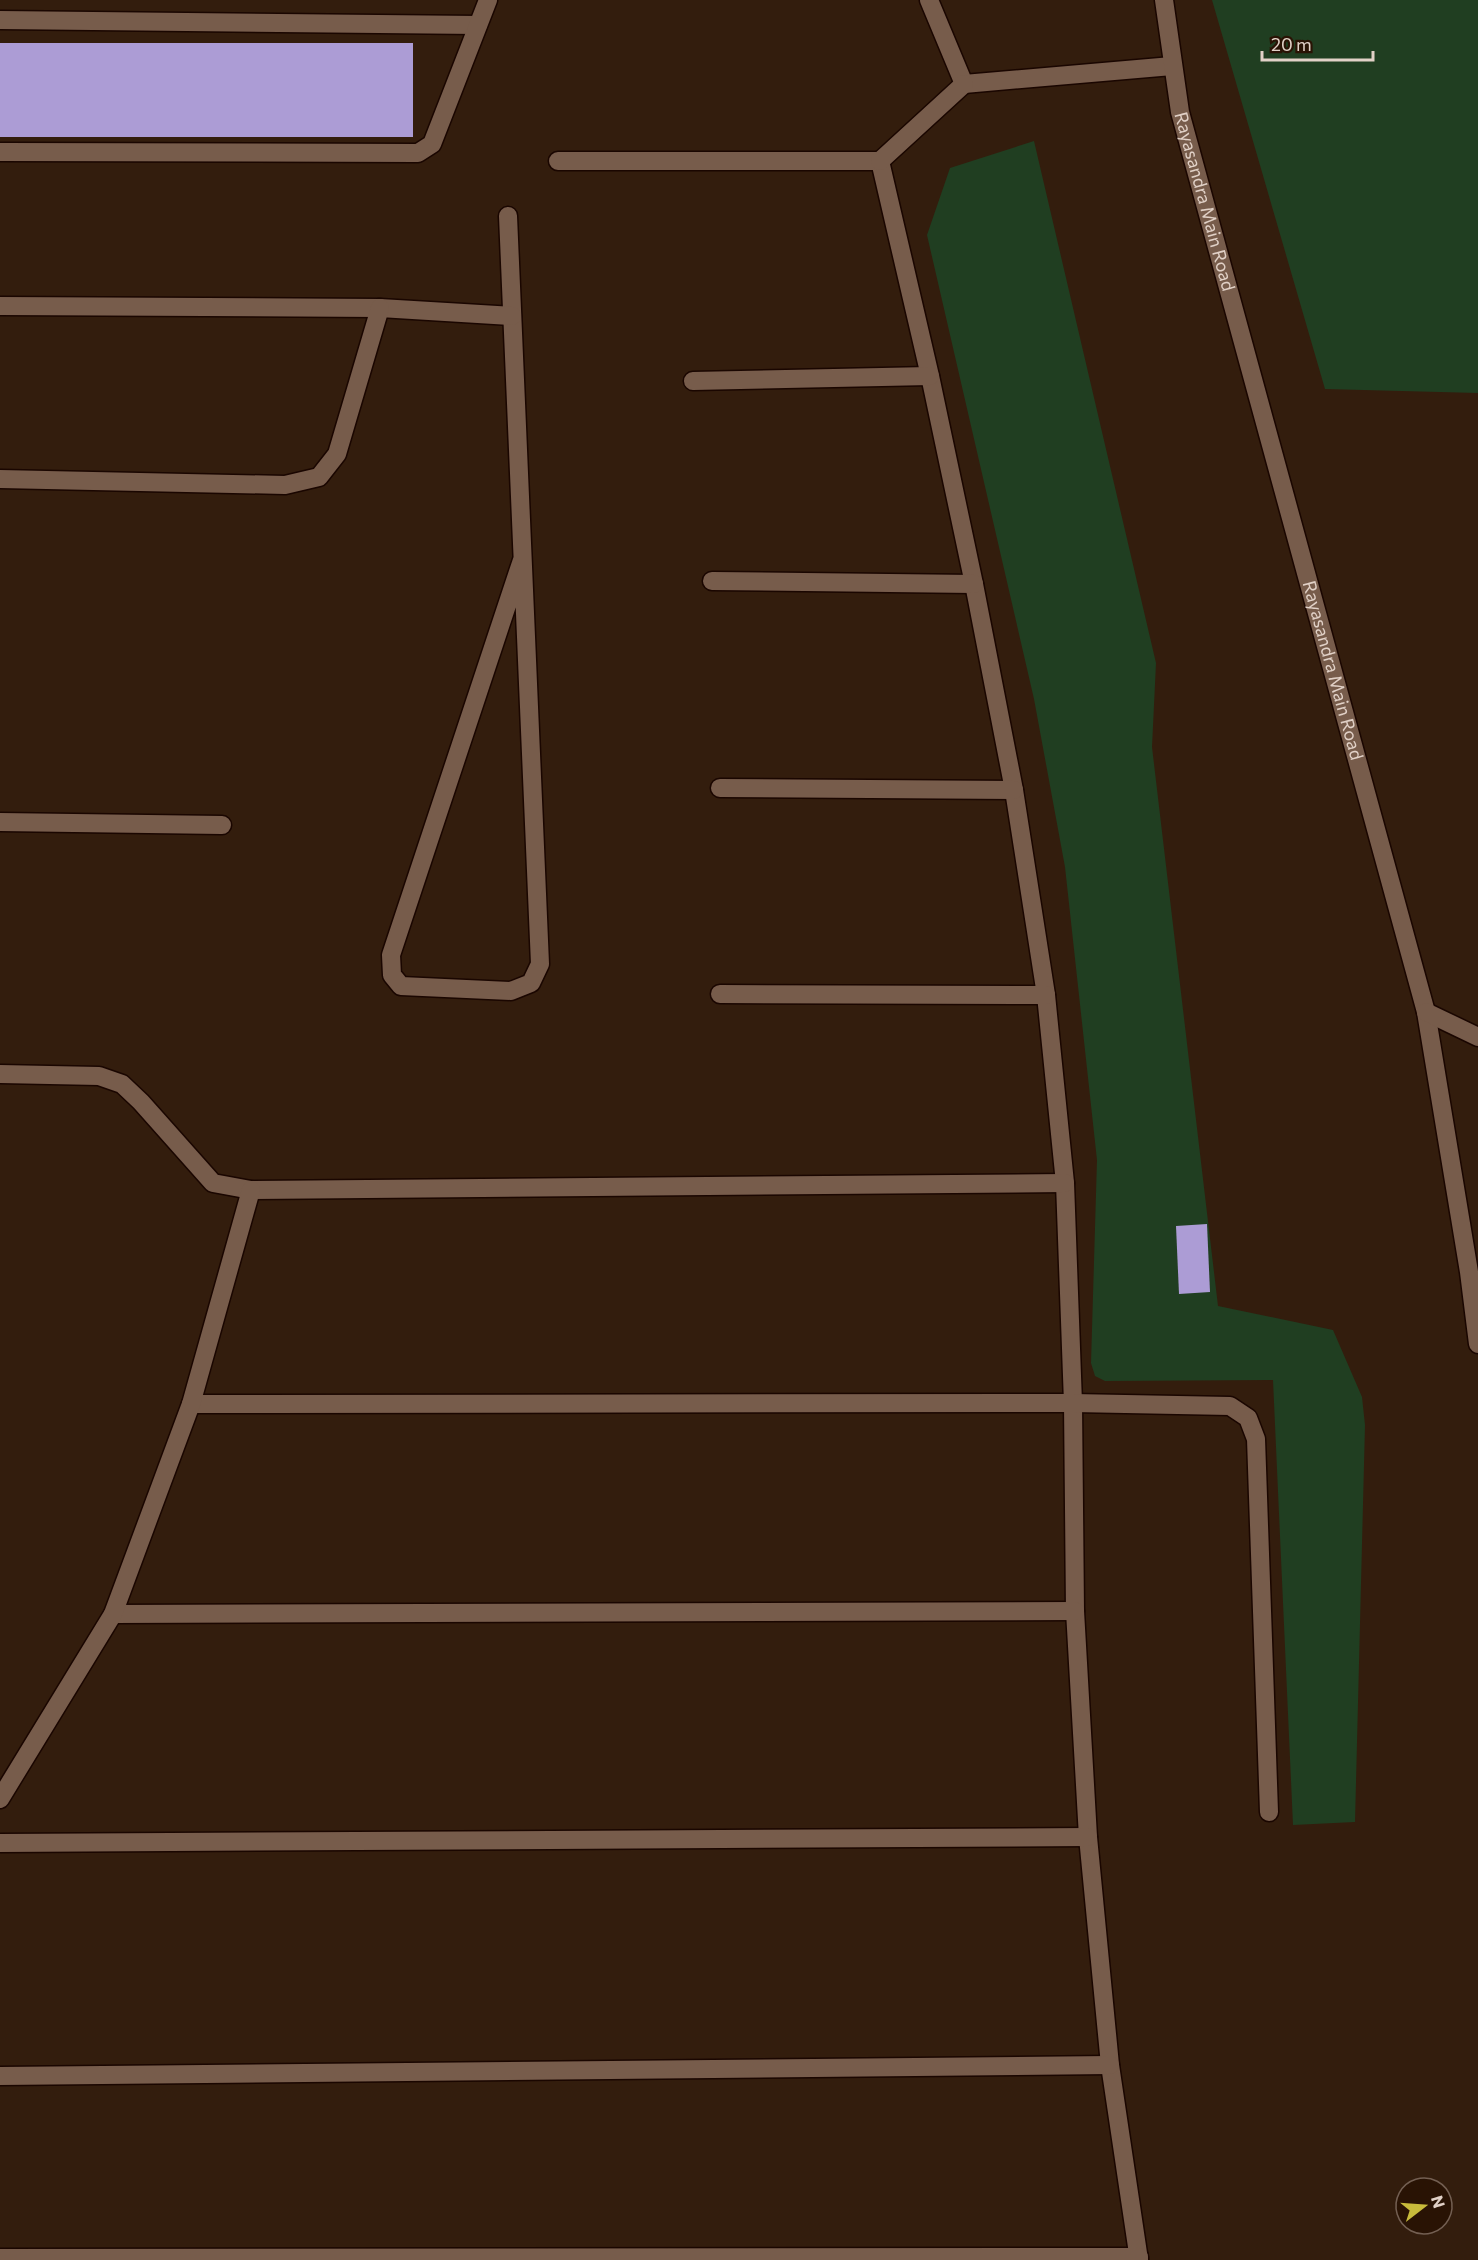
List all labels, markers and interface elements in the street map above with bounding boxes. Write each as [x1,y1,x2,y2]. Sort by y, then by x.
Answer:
scale bar [1262,24,1373,62]
text: 20 m [1271,33,1312,55]
street label: Rayasandra Main Road [1170,109,1240,293]
street label: Rayasandra Main Road [1299,578,1369,762]
north arrow [1394,2176,1454,2236]
text: N [1428,2193,1450,2210]

